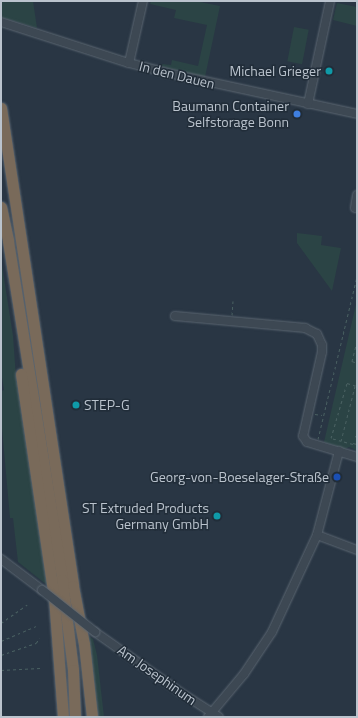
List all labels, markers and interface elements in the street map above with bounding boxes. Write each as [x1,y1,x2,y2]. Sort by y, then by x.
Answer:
street label: In den Dauen [138,58,216,92]
place label: Michael Grieger [229,63,321,79]
marker: Michael Grieger [324,66,334,76]
place label: Baumann Container Selfstorage Bonn [172,98,289,130]
marker: Baumann Container Selfstorage Bonn [292,109,302,119]
place label: STEP-G [84,397,130,413]
marker: STEP-G [71,400,81,410]
place label: Georg-von-Boeselager-Straße [150,469,329,485]
marker: Georg-von-Boeselager-Straße [332,472,342,482]
place label: ST Extruded Products Germany GmbH [82,500,209,532]
marker: ST Extruded Products Germany GmbH [212,511,222,521]
street label: Am Josephinum [114,642,200,708]

